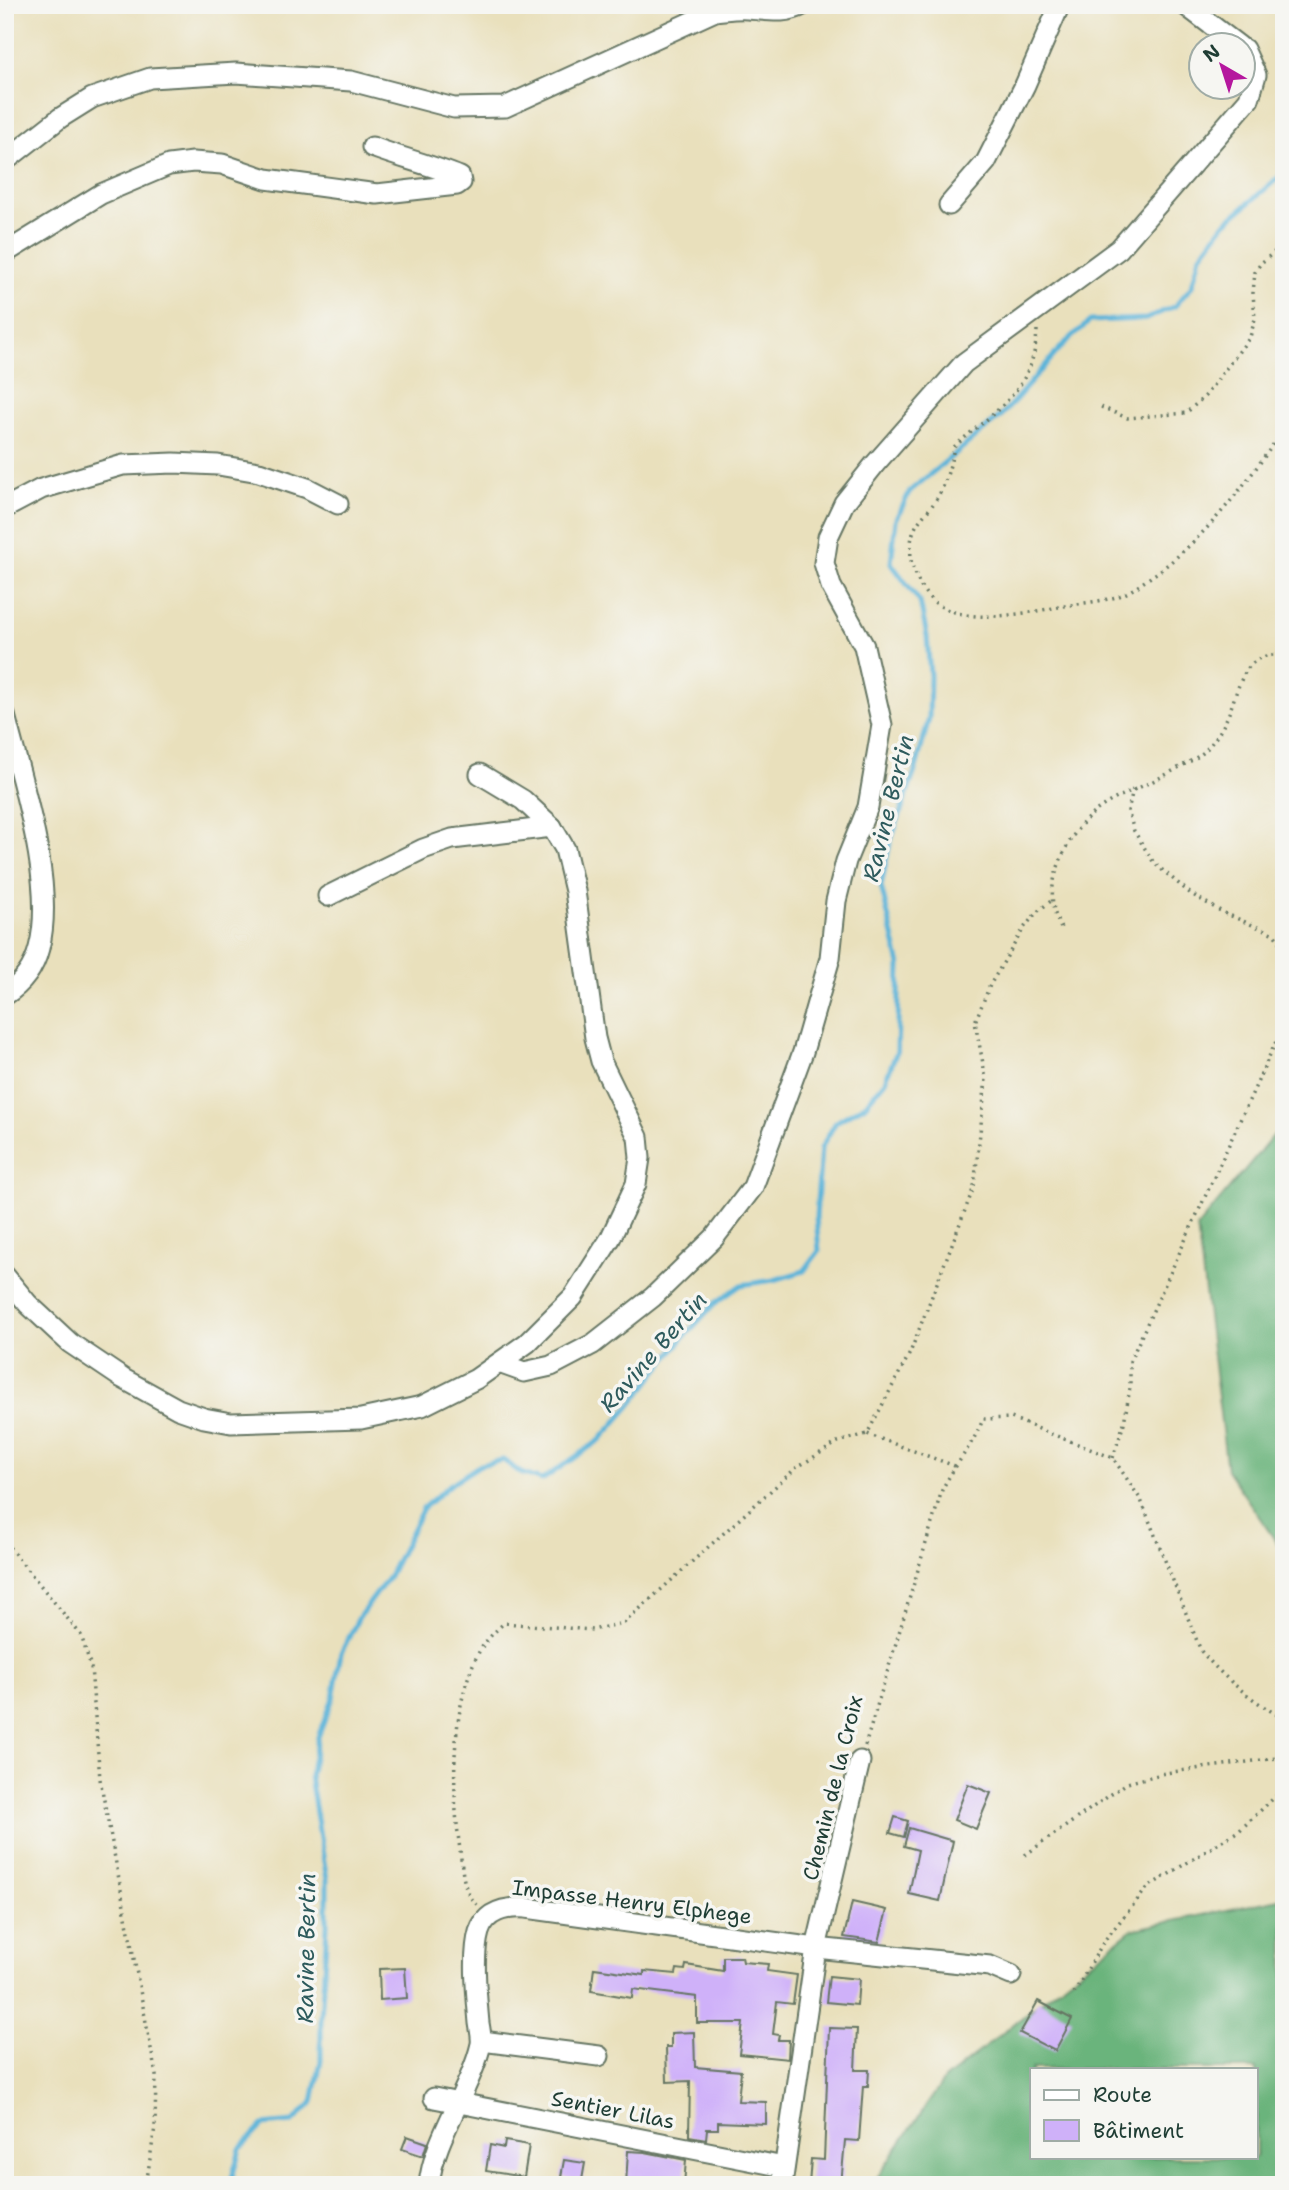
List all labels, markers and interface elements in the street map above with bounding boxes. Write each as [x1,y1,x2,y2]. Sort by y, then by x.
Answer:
north arrow [1188,32,1258,102]
text: N [1198,39,1225,68]
water label: Ravine Bertin [855,732,921,884]
water label: Ravine Bertin [592,1286,714,1418]
street label: Chemin de la Croix [796,1693,870,1883]
water label: Ravine Bertin [290,1873,322,2023]
street label: Impasse Henry Elphege [511,1873,753,1931]
legend [1030,2068,1258,2158]
text: Route [1093,2081,1152,2109]
street label: Sentier Lilas [549,2084,677,2136]
text: Bâtiment [1093,2117,1184,2145]

